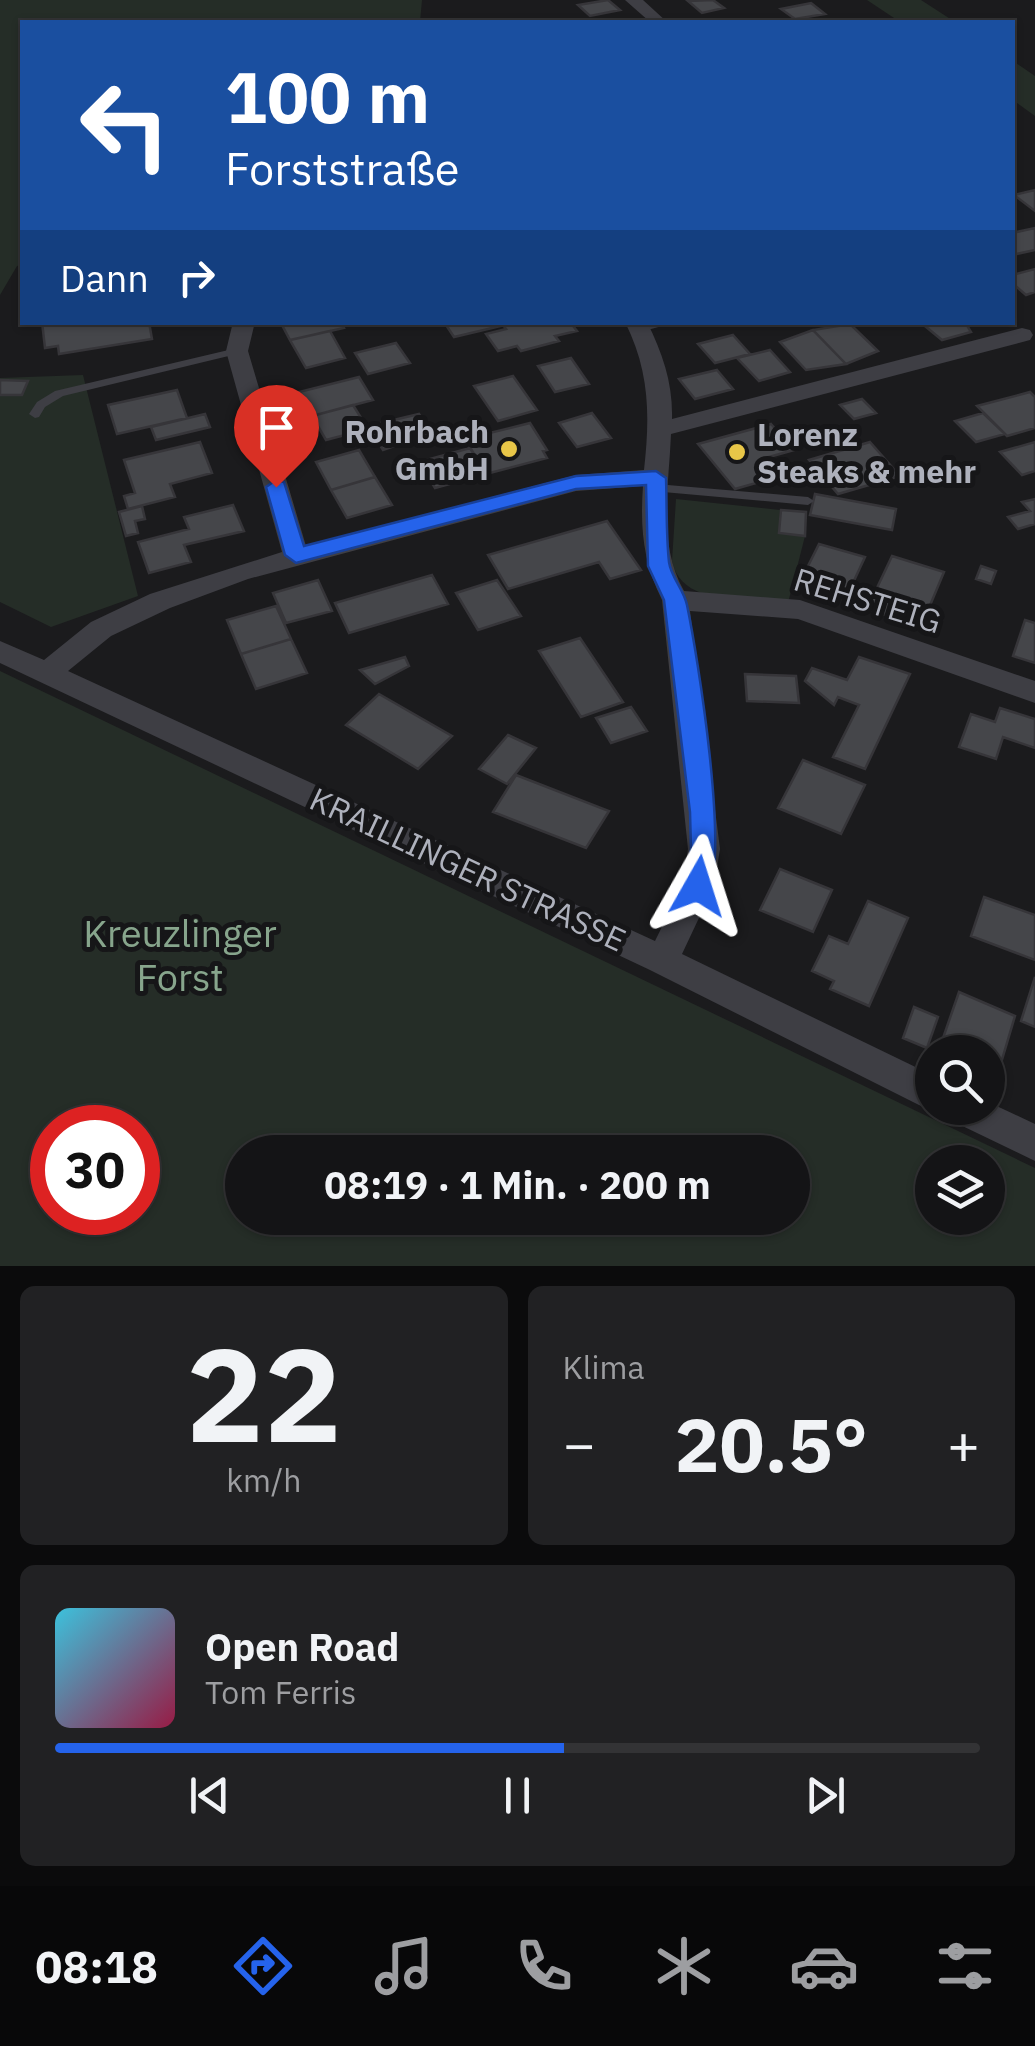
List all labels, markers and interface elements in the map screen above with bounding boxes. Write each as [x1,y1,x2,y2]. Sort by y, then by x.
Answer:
text: 100 m [225,51,430,142]
icon: left [60,60,190,190]
text: Forststraße [225,139,459,197]
icon: right [169,250,224,305]
text: Dann [60,253,149,302]
pin [234,385,319,488]
icon: arrive [249,400,304,455]
place label: Rohrbach GmbH [345,410,489,489]
place label: Lorenz Steaks & mehr [757,413,976,492]
marker: Rohrbach GmbH [498,438,520,460]
marker: Lorenz Steaks & mehr [726,441,748,463]
street label: REHSTEIG [789,558,947,642]
street label: KRAILLINGER STRASSE [303,777,633,961]
position arrow [646,834,750,938]
park label: Kreuzlinger Forst [83,908,277,1001]
map controls [915,1035,1005,1235]
button: search [915,1035,1005,1125]
speed limit sign: 30 [30,1105,160,1235]
button: layers [915,1145,1005,1235]
text: 08:19 · 1 Min. · 200 m [324,1160,711,1209]
text: 22 [186,1309,342,1478]
text: Klima [563,1346,645,1388]
text: 20.5° [674,1395,868,1493]
text: − [563,1408,596,1479]
text: + [947,1408,980,1479]
text: km/h [226,1459,301,1501]
text: Open Road [205,1622,399,1671]
text: Tom Ferris [205,1671,356,1713]
icon: previous [182,1768,237,1823]
icon: pause [490,1768,545,1823]
icon: next [798,1768,853,1823]
icon: directions [228,1931,298,2001]
icon: music [369,1931,439,2001]
icon: phone [509,1931,579,2001]
icon: climate [649,1931,719,2001]
icon: car [789,1931,859,2001]
icon: filters [930,1931,1000,2001]
text: 08:18 [35,1937,158,1995]

